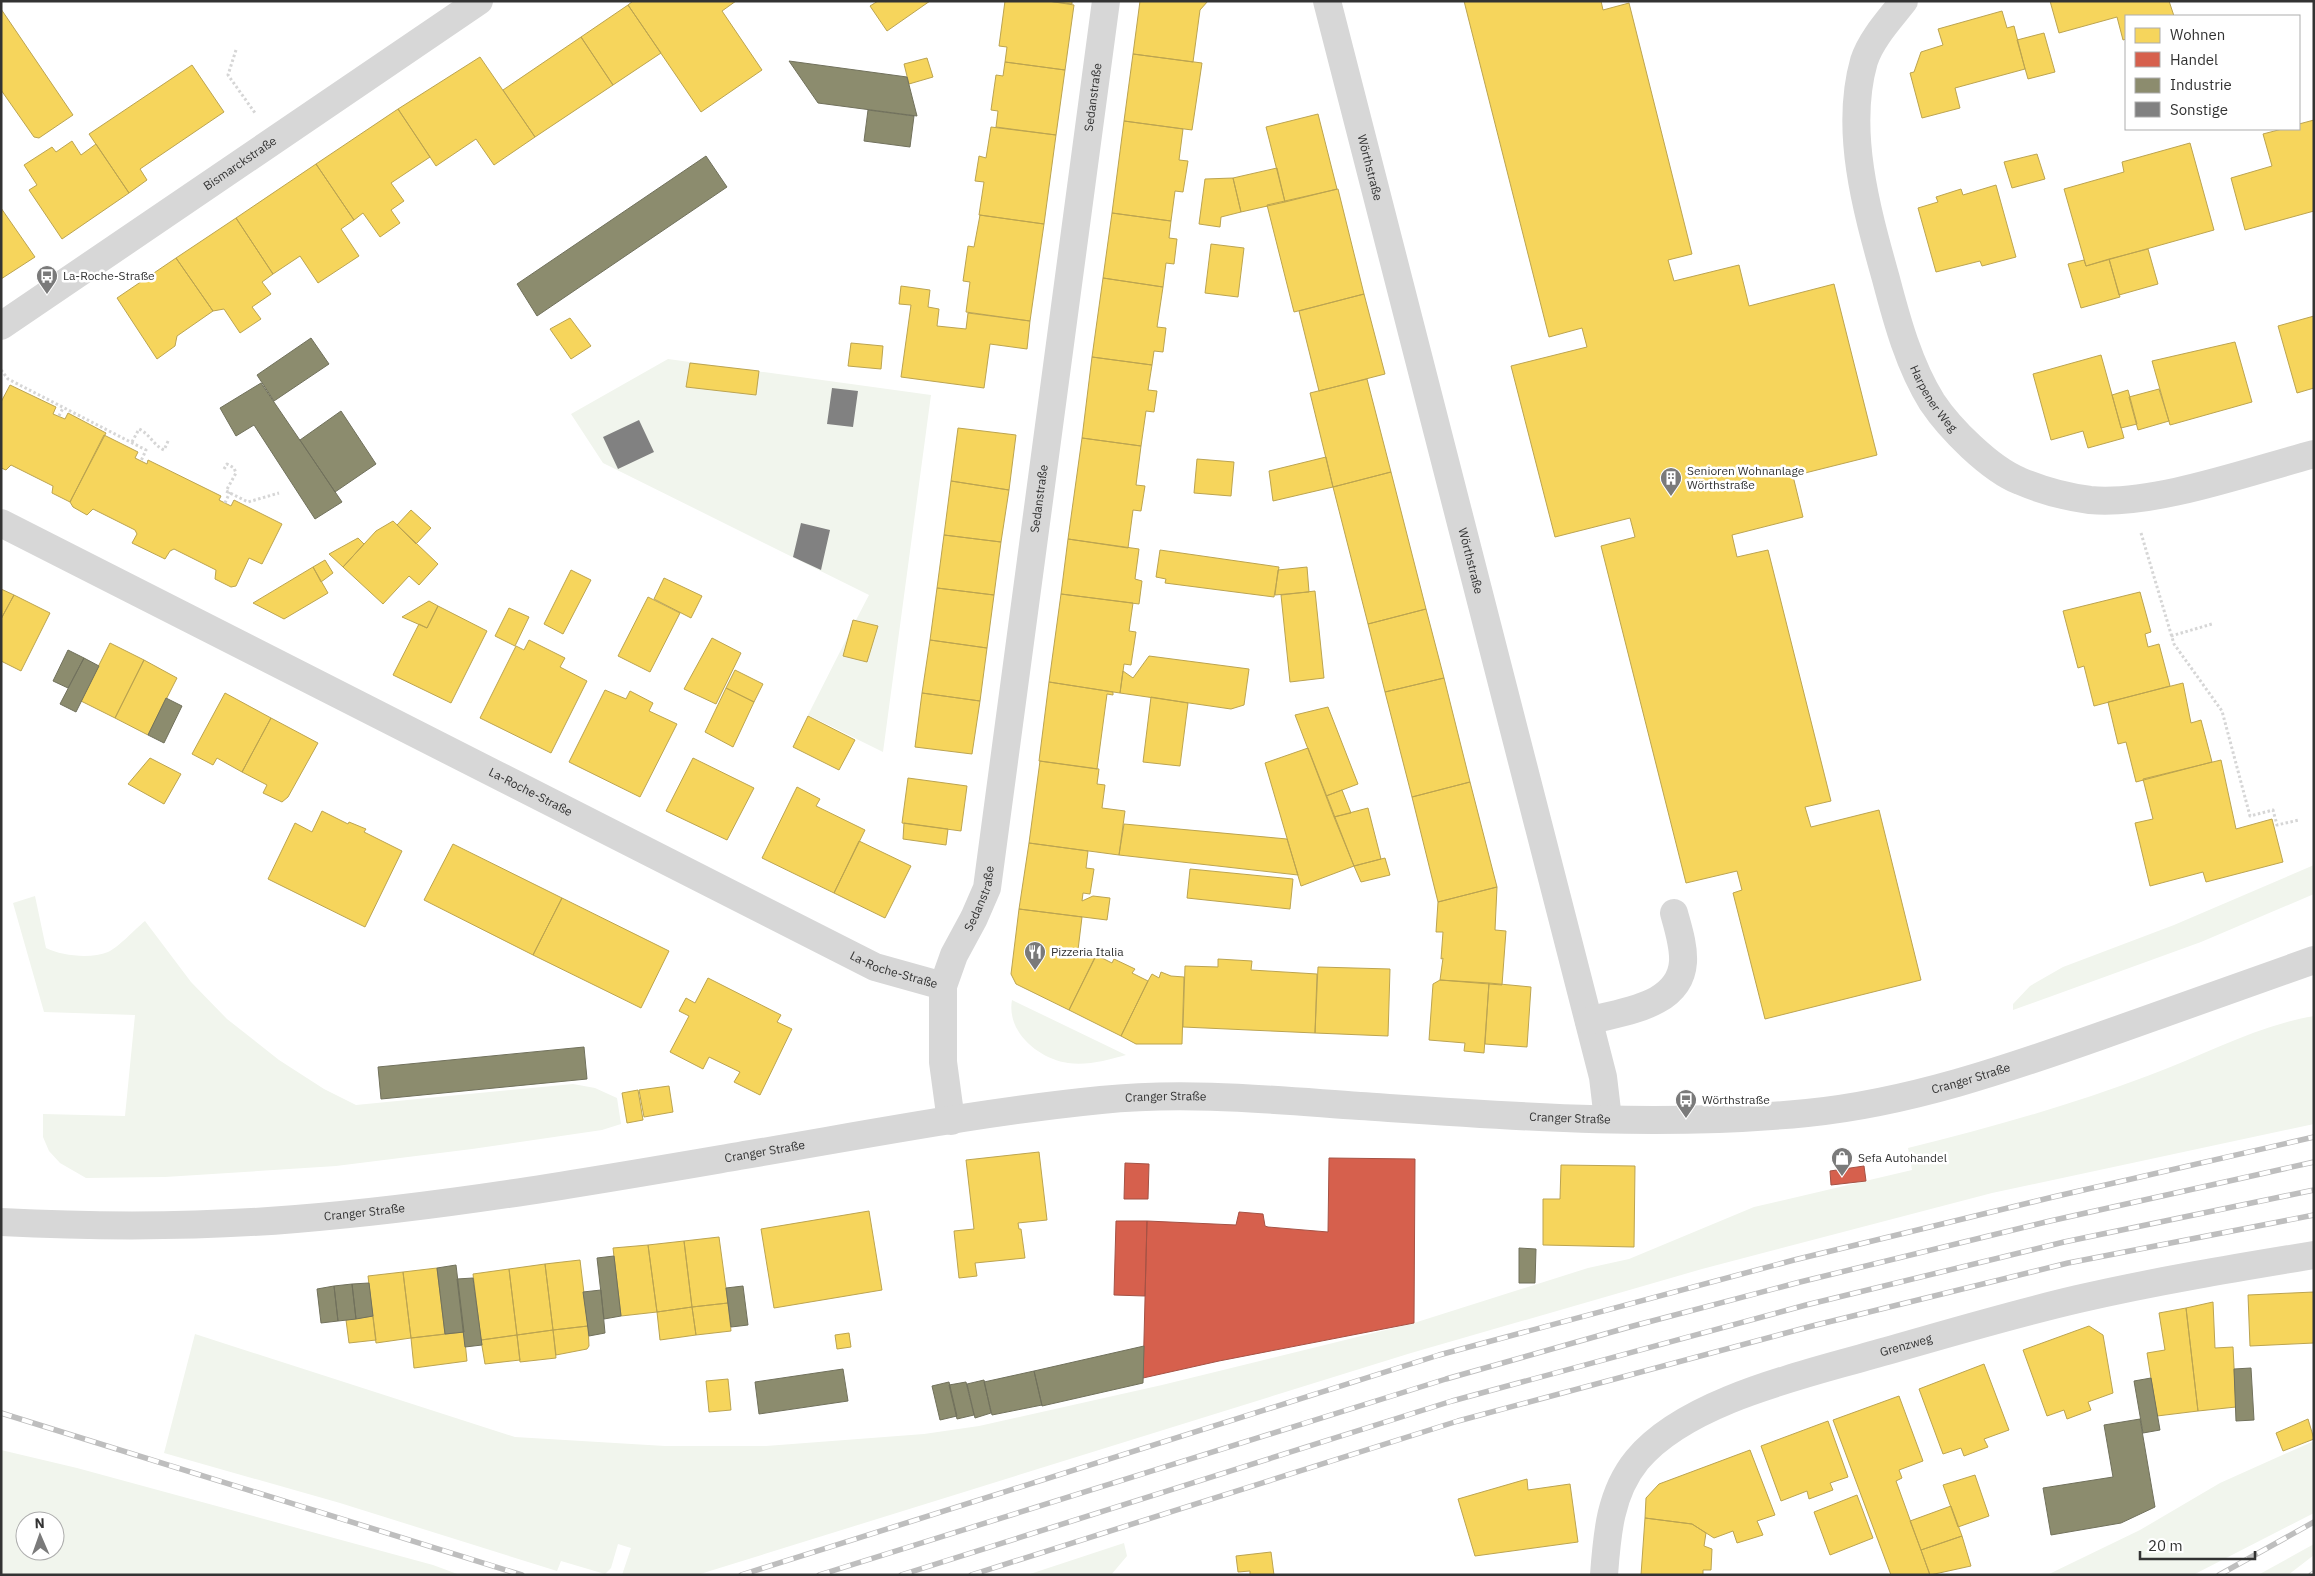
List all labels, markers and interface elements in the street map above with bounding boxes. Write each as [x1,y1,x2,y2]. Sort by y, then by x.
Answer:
legend [2125,15,2300,130]
text: Wohnen [2170,25,2225,44]
text: Handel [2170,50,2218,69]
street label: Sedanstraße [1081,62,1105,132]
text: Industrie [2170,75,2232,94]
text: Sonstige [2170,100,2228,119]
street label: Bismarckstraße [200,133,280,193]
street label: Wörthstraße [1355,133,1386,203]
bus stop icon: La-Roche-Straße [35,264,59,295]
place label: La-Roche-Straße [63,268,155,283]
street label: Harpener Weg [1907,363,1961,435]
street label: Sedanstraße [1027,463,1051,534]
place label: Senioren Wohnanlage Wörthstraße [1687,463,1805,492]
building icon: Senioren Wohnanlage Wörthstraße [1659,466,1683,497]
street label: Wörthstraße [1455,526,1487,596]
street label: La-Roche-Straße [486,764,576,819]
street label: Sedanstraße [960,864,997,934]
restaurant icon: Pizzeria Italia [1023,940,1047,971]
place label: Pizzeria Italia [1051,944,1124,959]
street label: La-Roche-Straße [848,948,940,991]
street label: Cranger Straße [1930,1059,2012,1097]
street label: Cranger Straße [1124,1088,1207,1105]
bus stop icon: Wörthstraße [1674,1088,1698,1119]
place label: Wörthstraße [1702,1092,1770,1107]
street label: Cranger Straße [1529,1109,1611,1127]
street label: Cranger Straße [723,1137,806,1165]
shop icon: Sefa Autohandel [1830,1146,1854,1177]
place label: Sefa Autohandel [1858,1150,1947,1165]
street label: Cranger Straße [323,1200,406,1224]
street label: Grenzweg [1878,1330,1934,1359]
north arrow [15,1511,65,1561]
text: N [34,1514,45,1532]
scale bar [2140,1528,2255,1560]
text: 20 m [2148,1536,2183,1555]

